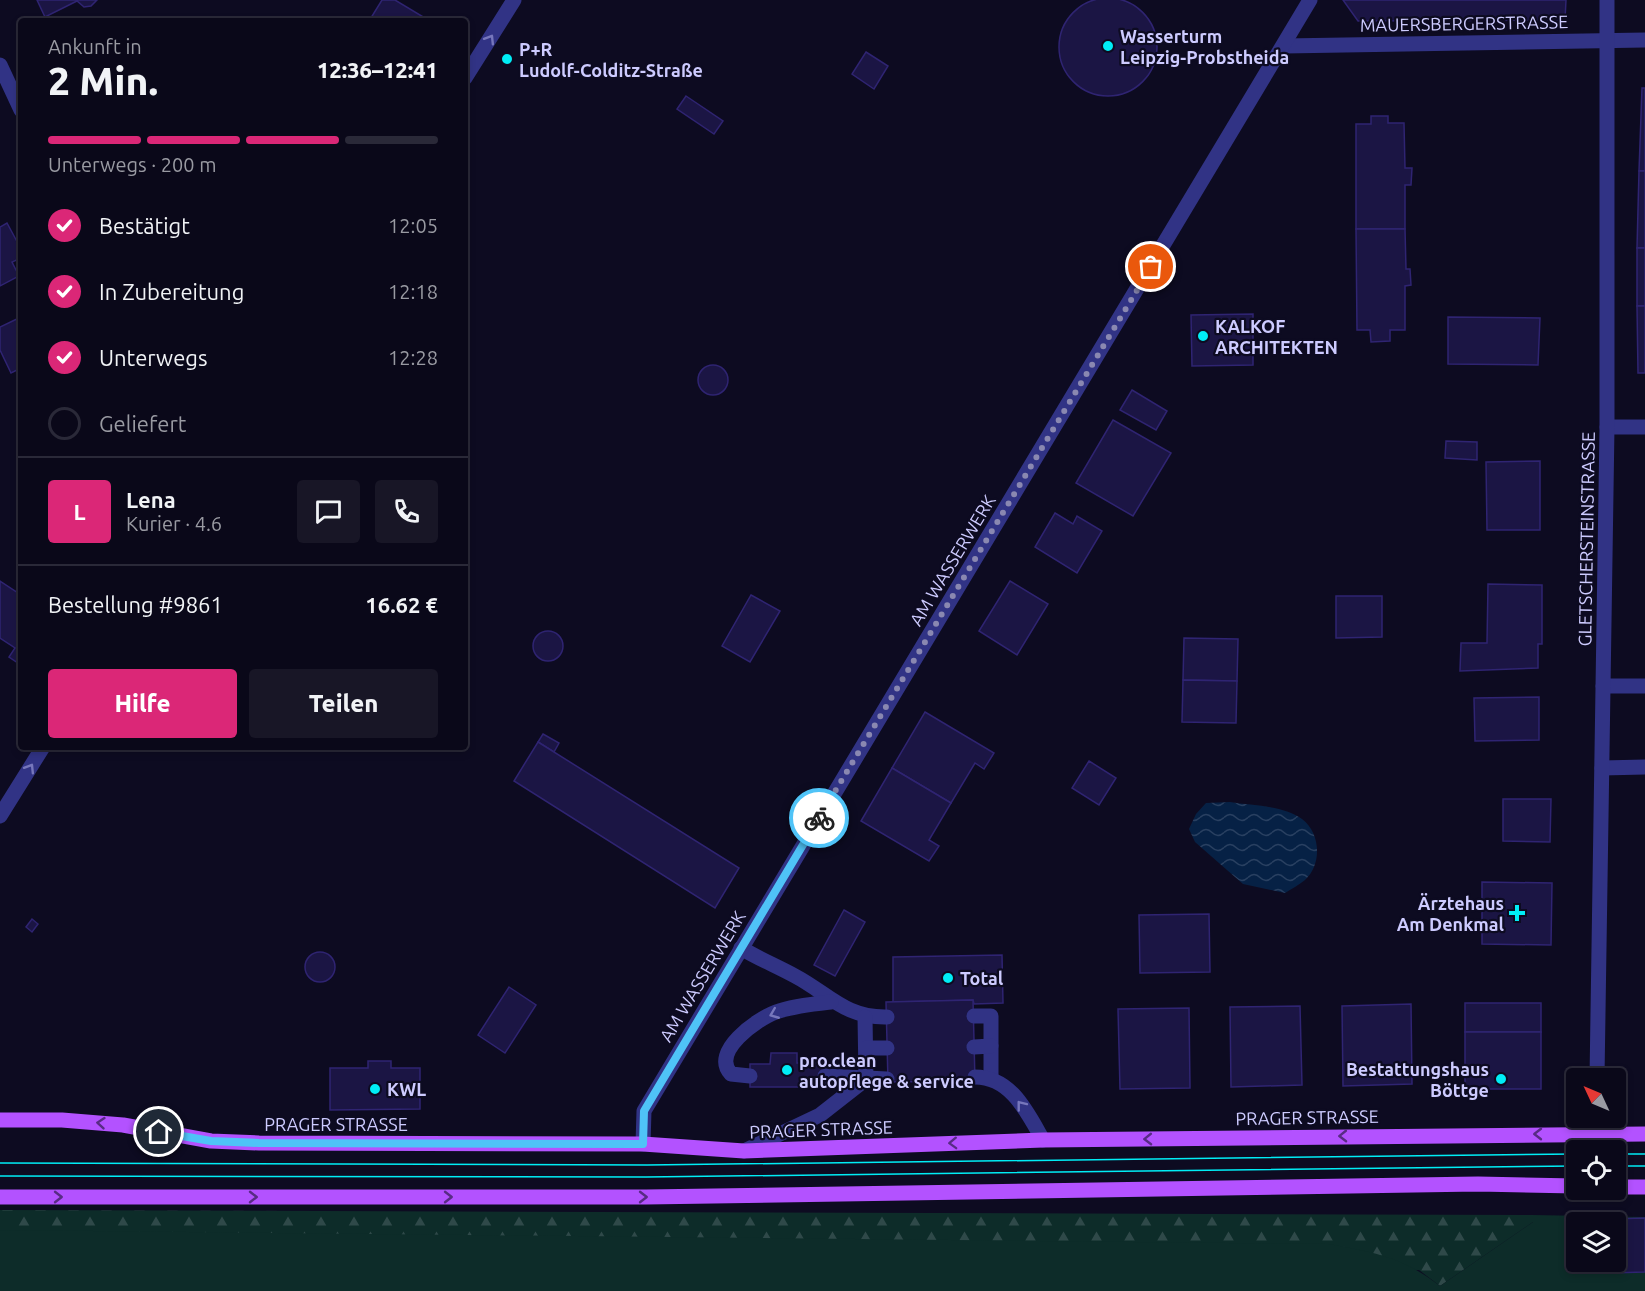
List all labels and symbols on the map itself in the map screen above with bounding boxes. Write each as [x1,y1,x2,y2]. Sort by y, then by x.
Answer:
street label: MAUERSBERGERSTRASSE [1360,11,1568,35]
place label: Wasserturm Leipzig-Probstheida [1120,26,1289,67]
one-way arrow [482,35,494,45]
place label: P+R Ludolf-Colditz-Straße [519,39,703,80]
marker: Wasserturm Leipzig-Probstheida [1101,39,1115,53]
marker: P+R Ludolf-Colditz-Straße [500,52,514,66]
pin [1125,241,1176,292]
place label: KALKOF ARCHITEKTEN [1215,316,1338,357]
marker: KALKOF ARCHITEKTEN [1196,329,1210,343]
street label: GLETSCHERSTEINSTRASSE [1574,432,1598,646]
street label: AM WASSERWERK [905,491,999,629]
one-way arrow [22,764,34,774]
courier [789,788,849,848]
place label: Ärztehaus Am Denkmal [1397,893,1505,934]
marker: Ärztehaus Am Denkmal [1508,904,1526,922]
street label: AM WASSERWERK [655,907,749,1045]
place label: Total [960,968,1004,988]
marker: Total [941,971,955,985]
one-way arrow [769,1007,780,1019]
place label: pro.clean autopflege & service [799,1050,974,1091]
place label: Bestattungshaus Böttge [1346,1059,1489,1100]
marker: pro.clean autopflege & service [780,1063,794,1077]
north arrow [1566,1068,1626,1128]
marker: Bestattungshaus Böttge [1494,1072,1508,1086]
place label: KWL [387,1079,426,1099]
marker: KWL [368,1082,382,1096]
one-way arrow [1018,1101,1029,1112]
pin [133,1106,184,1157]
street label: PRAGER STRASSE [1235,1106,1379,1128]
street label: PRAGER STRASSE [264,1114,408,1134]
one-way arrow [96,1117,105,1130]
street label: PRAGER STRASSE [749,1117,893,1141]
one-way arrow [1533,1128,1542,1140]
one-way arrow [1338,1130,1347,1142]
one-way arrow [1143,1132,1152,1145]
one-way arrow [948,1137,957,1150]
one-way arrow [639,1190,648,1203]
one-way arrow [54,1191,63,1203]
one-way arrow [249,1191,258,1203]
one-way arrow [444,1191,453,1203]

